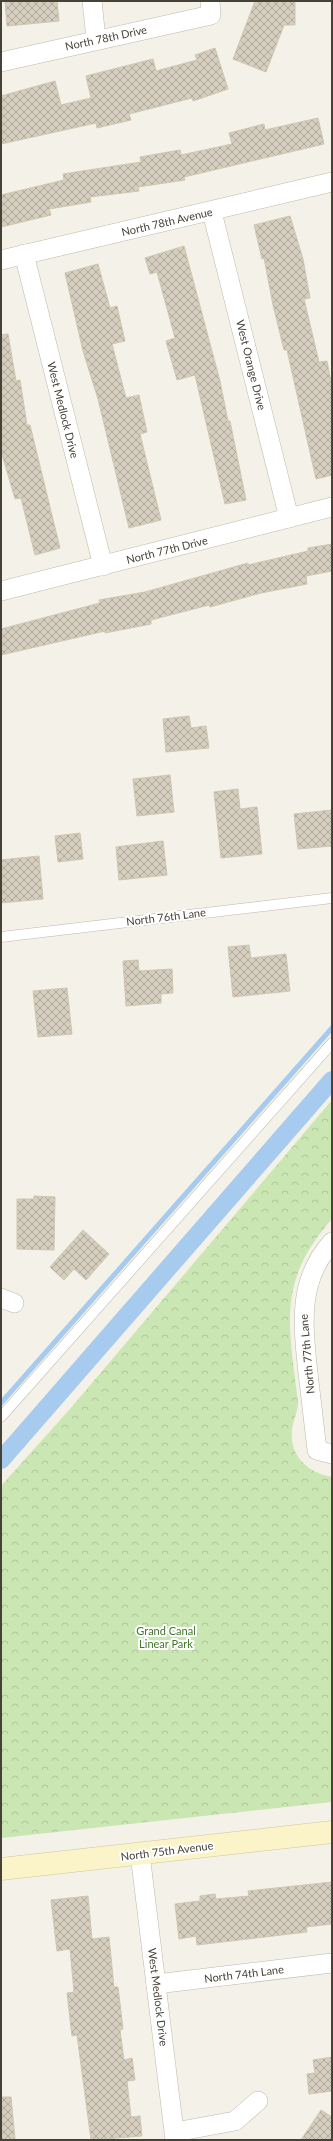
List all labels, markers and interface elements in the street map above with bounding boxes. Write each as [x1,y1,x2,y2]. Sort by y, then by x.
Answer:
street label: North 78th Drive [64,22,148,53]
street label: North 78th Avenue [120,205,214,238]
street label: West Orange Drive [234,318,269,412]
street label: West Medlock Drive [45,360,82,460]
street label: North 77th Drive [125,533,209,566]
street label: North 76th Lane [125,905,207,928]
street label: North 77th Lane [297,1313,316,1395]
park label: Grand Canal Linear Park [136,1624,196,1650]
street label: North 75th Avenue [120,1838,214,1863]
street label: West Medlock Drive [146,1947,171,2047]
street label: North 74th Lane [203,1962,285,1985]

